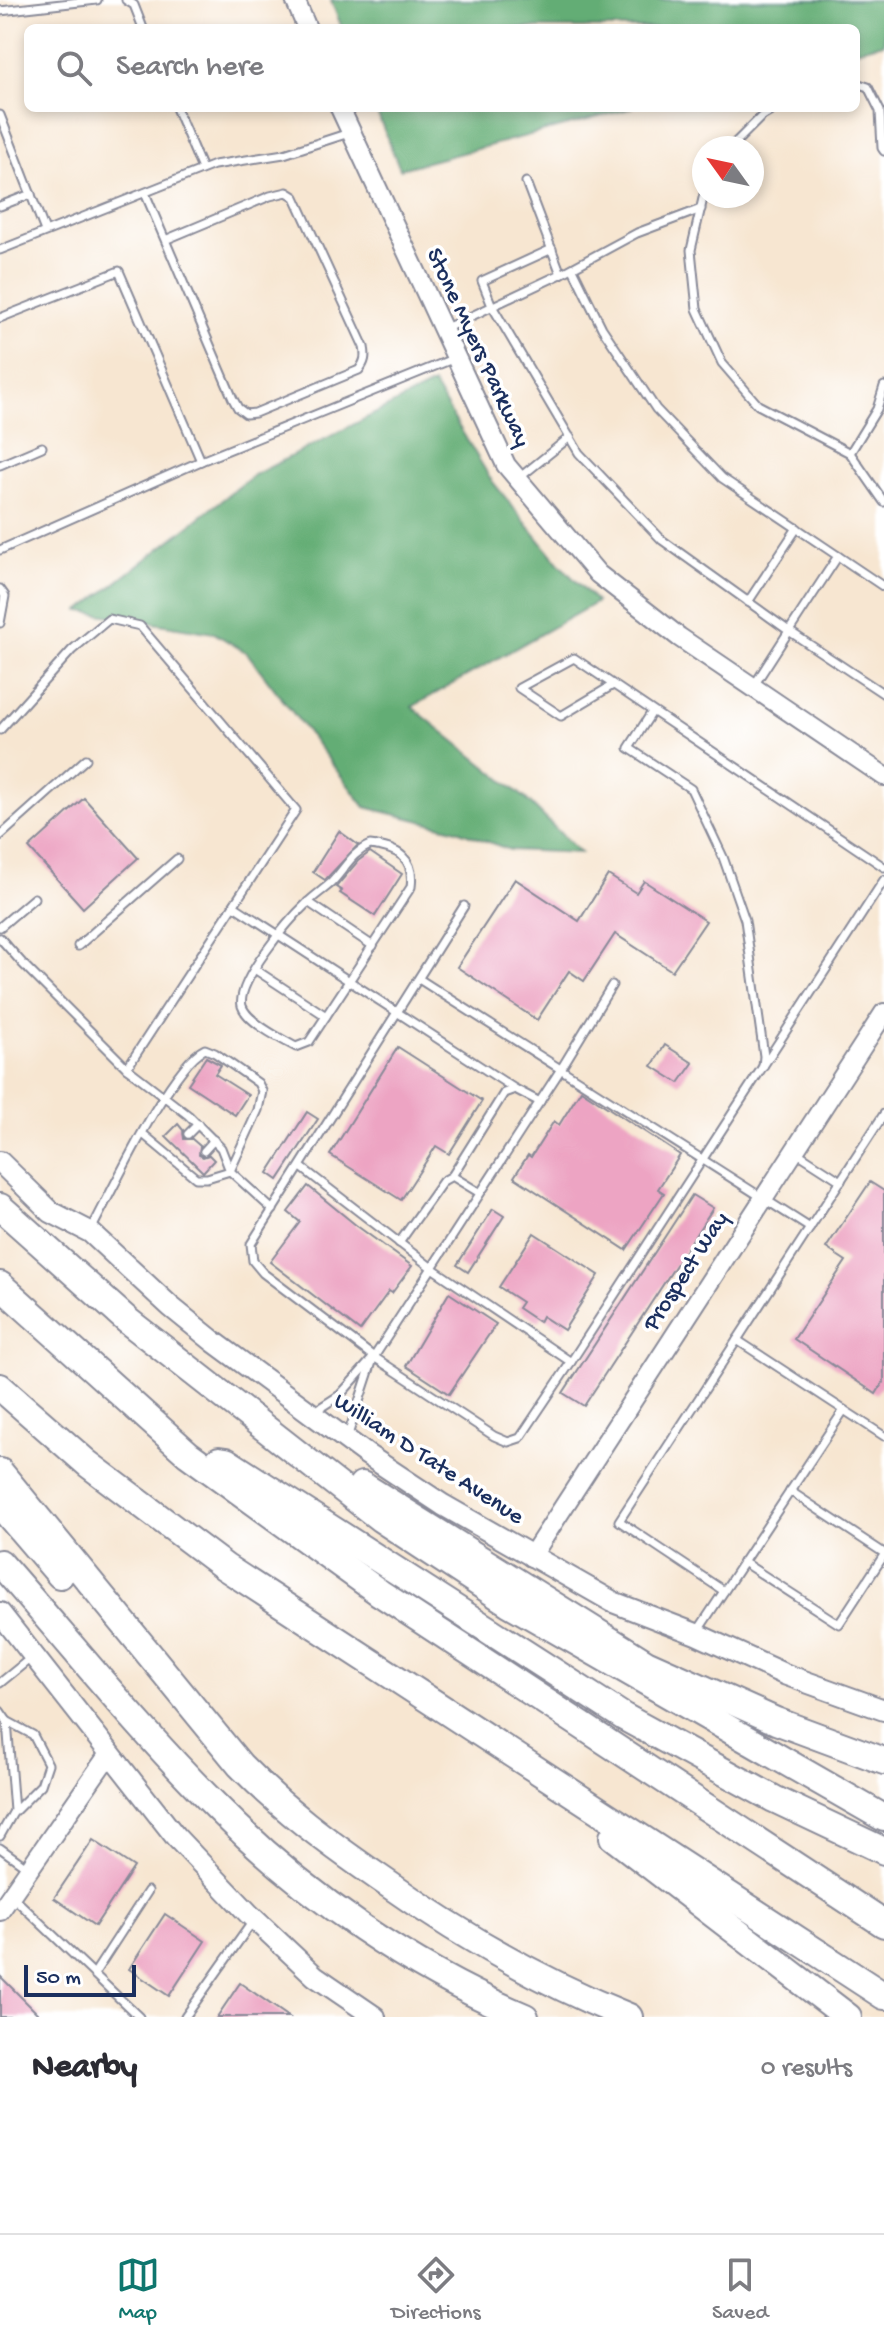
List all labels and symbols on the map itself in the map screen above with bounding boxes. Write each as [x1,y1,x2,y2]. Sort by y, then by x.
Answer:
north arrow [692,136,764,208]
street label: Stone Myers Parkway [418,244,536,452]
street label: Prospect Way [637,1207,736,1338]
street label: William D Tate Avenue [327,1388,529,1533]
scale bar [24,1961,136,1997]

